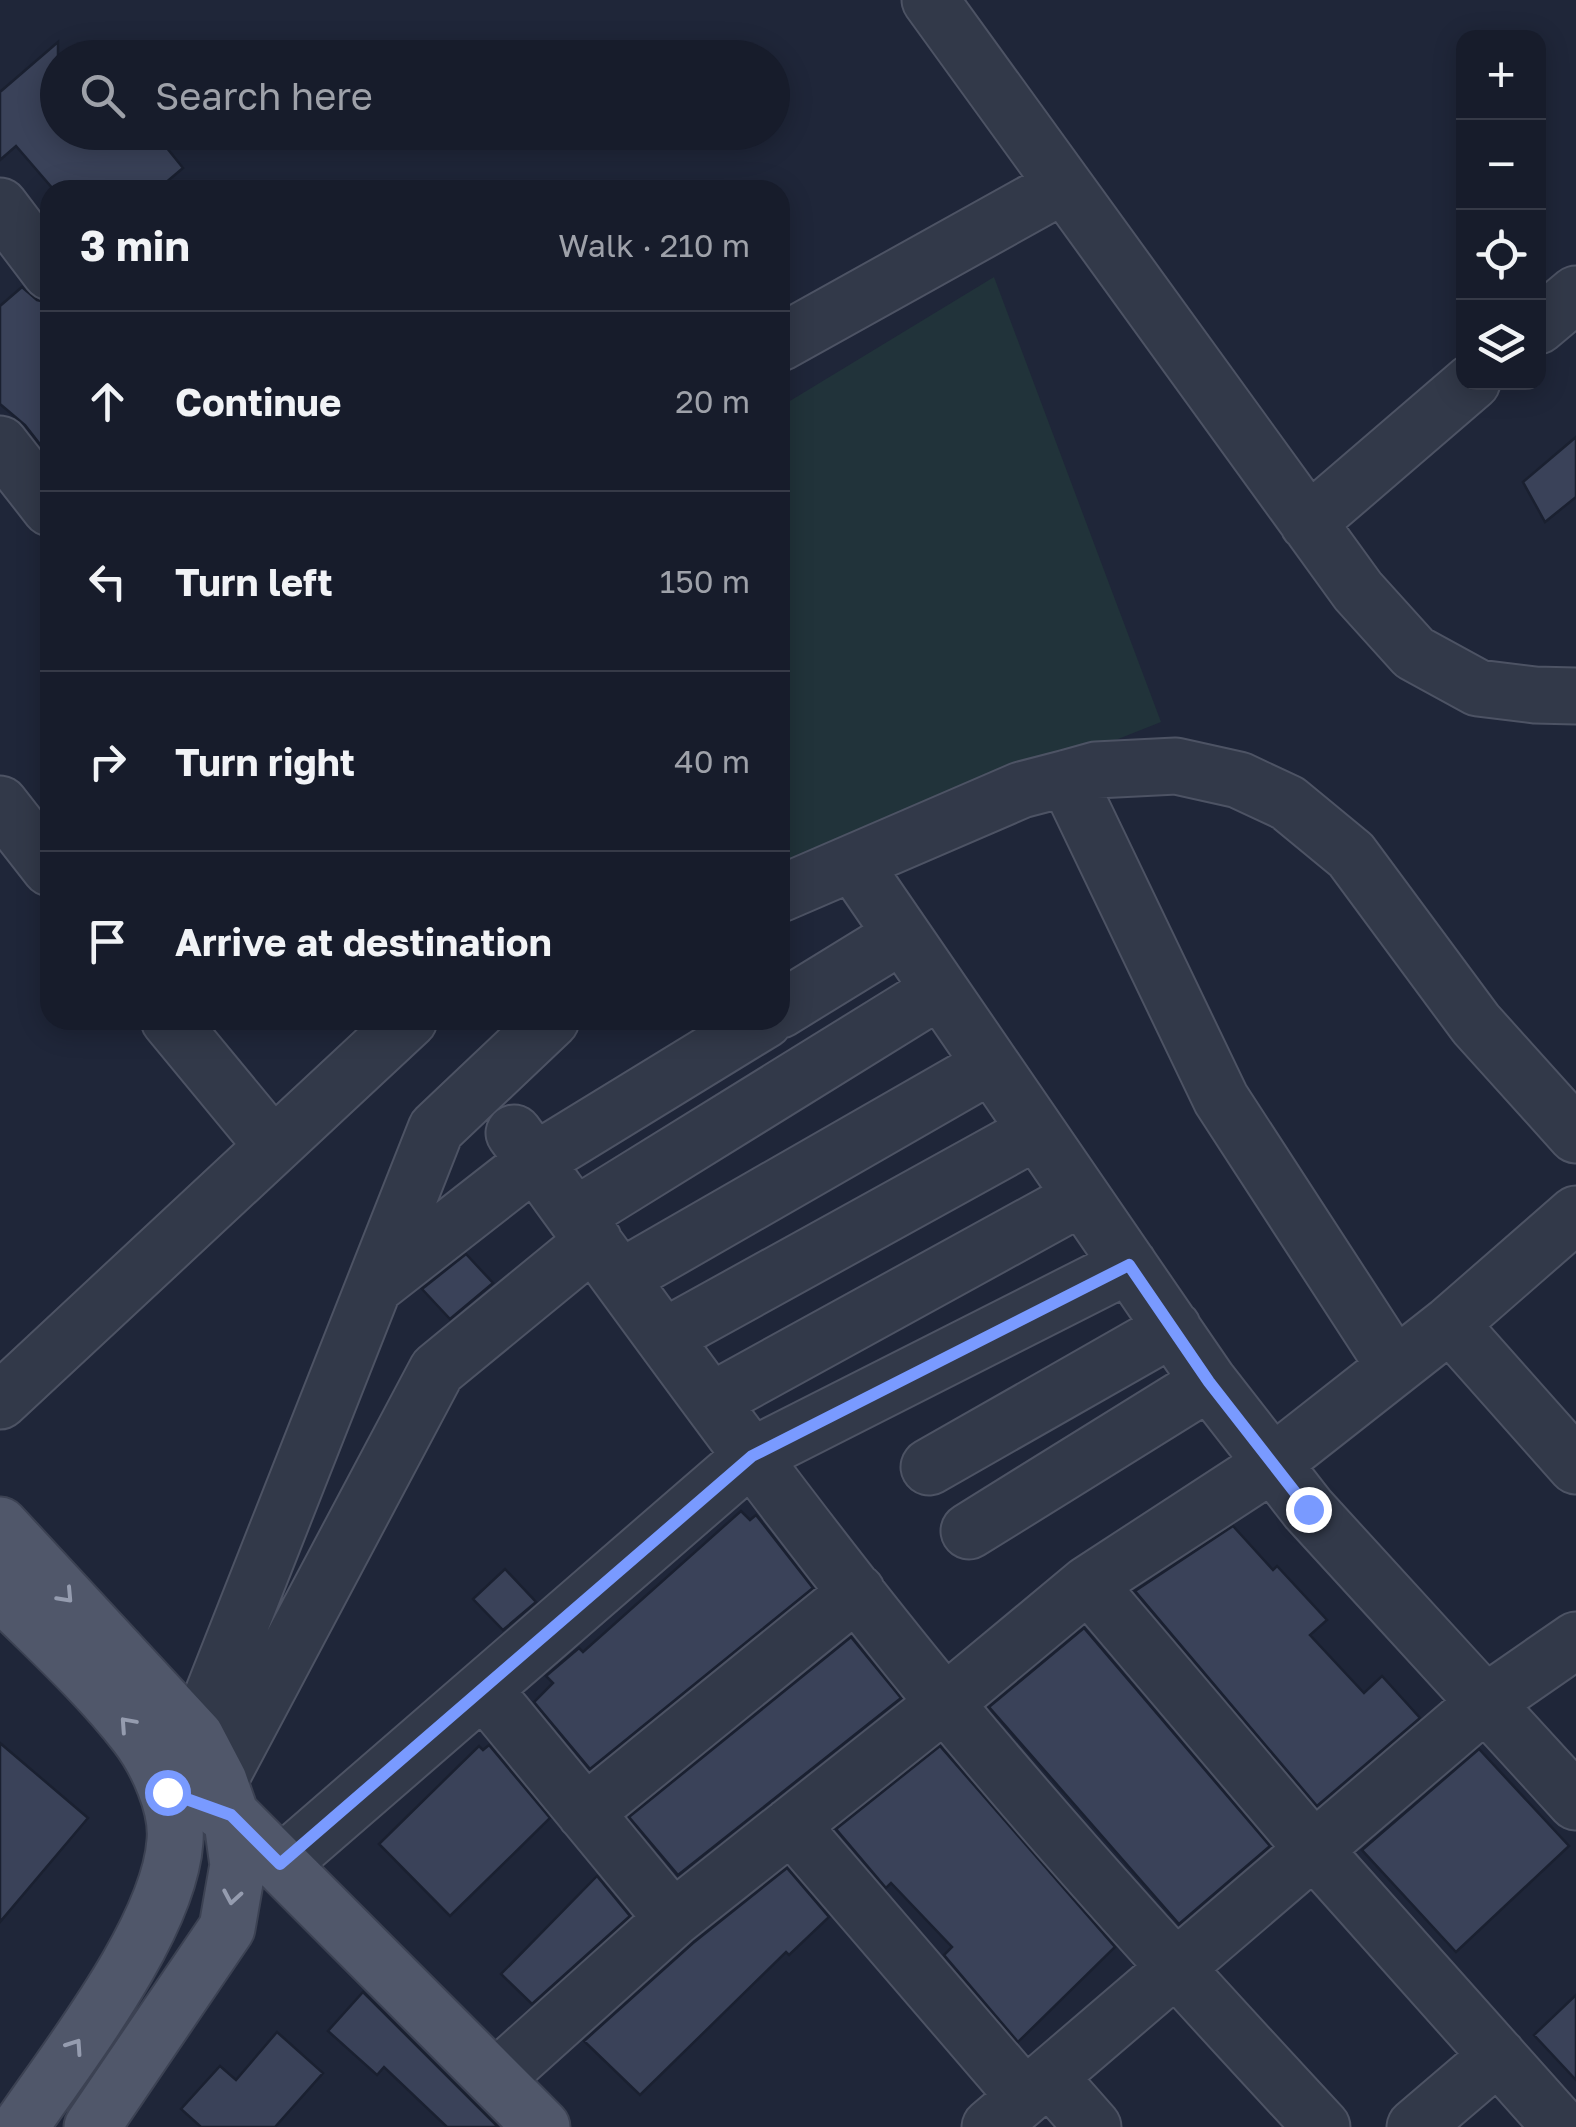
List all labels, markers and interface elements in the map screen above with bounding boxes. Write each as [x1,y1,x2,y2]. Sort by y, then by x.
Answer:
map controls [1456,30,1546,390]
button: + [1456,30,1546,120]
search box [40,40,790,150]
icon: search [75,68,130,123]
text: Search here [155,73,373,118]
button: − [1456,120,1546,210]
button: locate [1456,210,1546,300]
text: 3 min [80,220,190,270]
text: Walk · 210 m [558,226,750,264]
button: layers [1456,300,1546,390]
icon: ahead [80,374,135,429]
text: Continue [175,379,341,424]
text: 20 m [675,382,750,420]
icon: left [80,554,135,609]
text: Turn left [175,559,333,604]
text: 150 m [660,562,750,600]
icon: right [80,734,135,789]
text: Turn right [175,739,355,784]
text: 40 m [674,742,750,780]
icon: arrive [80,914,135,969]
text: Arrive at destination [175,919,552,964]
route end [1286,1487,1332,1533]
one-way arrow [54,1585,72,1603]
one-way arrow [121,1717,139,1736]
route start [145,1770,191,1816]
one-way arrow [222,1889,243,1905]
one-way arrow [62,2039,81,2057]

